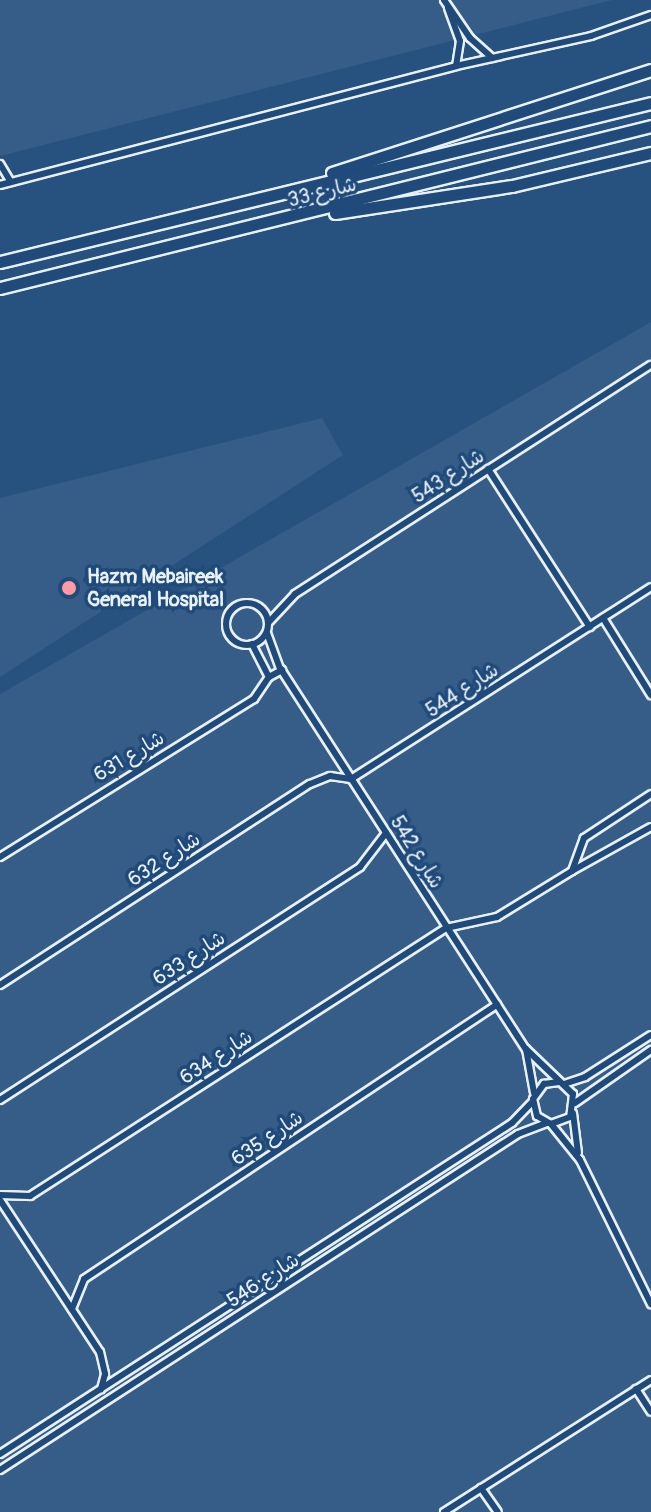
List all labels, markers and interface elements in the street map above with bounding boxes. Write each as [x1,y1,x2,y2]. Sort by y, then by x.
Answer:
street label: شارع 33 [285,172,359,212]
street label: شارع 543 [407,444,489,508]
place label: Hazm Mebaireek General Hospital [87,564,224,611]
marker: Hazm Mebaireek General Hospital [58,577,80,599]
street label: شارع 544 [421,658,503,722]
street label: شارع 631 [89,726,169,786]
street label: شارع 542 [385,811,449,893]
street label: شارع 632 [123,827,205,891]
street label: شارع 633 [148,926,230,990]
street label: شارع 634 [175,1025,257,1089]
street label: شارع 635 [227,1105,307,1171]
street label: شارع 546 [222,1248,304,1312]

